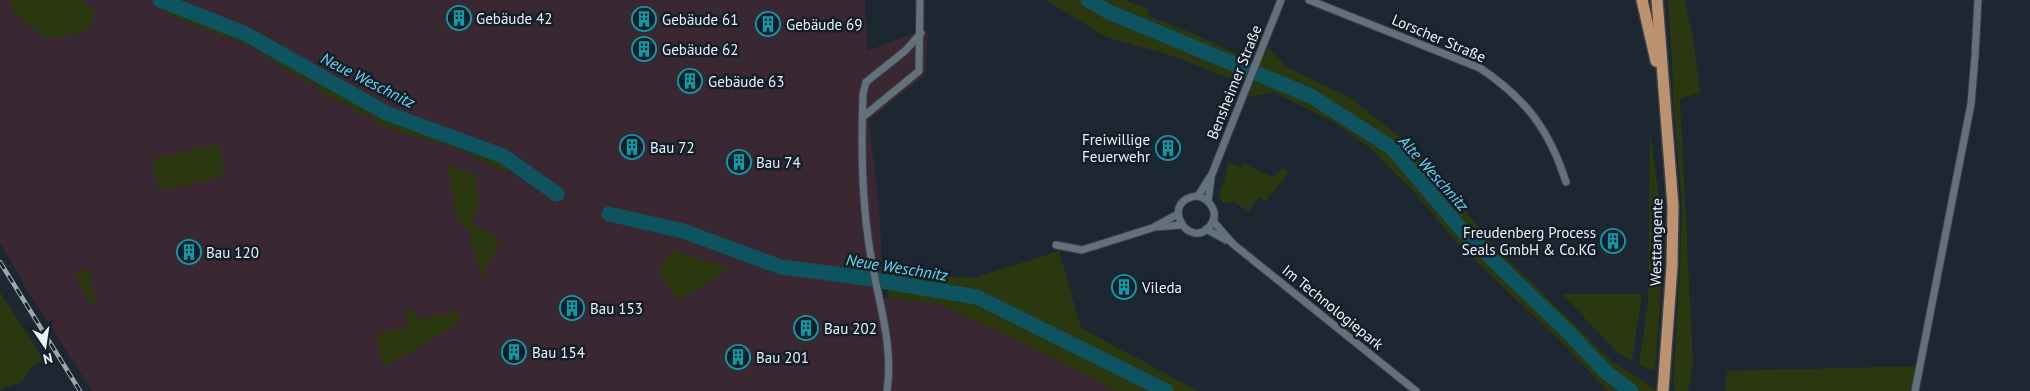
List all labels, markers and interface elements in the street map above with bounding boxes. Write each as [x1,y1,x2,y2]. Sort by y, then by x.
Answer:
building icon: Gebäude 42 [446,5,472,31]
building icon: Gebäude 61 [631,6,657,32]
place label: Gebäude 42 [476,9,552,28]
place label: Gebäude 61 [662,10,738,29]
street label: Lorscher Straße [1389,10,1489,66]
building icon: Gebäude 69 [755,11,781,37]
place label: Gebäude 69 [786,15,862,34]
street label: Bensheimer Straße [1202,22,1266,142]
building icon: Gebäude 62 [631,36,657,62]
place label: Gebäude 62 [662,40,738,59]
water label: Neue Weschnitz [318,48,419,113]
building icon: Gebäude 63 [677,68,703,94]
place label: Gebäude 63 [708,72,784,91]
place label: Freiwillige Feuerwehr [1082,130,1150,166]
water label: Alte Weschnitz [1394,130,1474,216]
building icon: Bau 72 [619,134,645,160]
building icon: Freiwillige Feuerwehr [1155,135,1181,161]
place label: Bau 72 [650,138,695,157]
building icon: Bau 74 [726,149,752,175]
place label: Bau 74 [756,153,801,172]
street label: Westtangente [1646,198,1666,286]
place label: Freudenberg Process Seals GmbH & Co.KG [1462,223,1596,259]
building icon: Freudenberg Process Seals GmbH & Co.KG [1600,228,1626,254]
building icon: Bau 120 [176,239,202,265]
place label: Bau 120 [206,243,259,262]
water label: Neue Weschnitz [845,249,950,285]
street label: Im Technologiepark [1278,260,1388,354]
building icon: Vileda [1111,274,1137,300]
place label: Vileda [1141,278,1182,297]
building icon: Bau 153 [559,295,585,321]
place label: Bau 153 [590,299,643,318]
building icon: Bau 202 [793,315,819,341]
place label: Bau 202 [824,319,877,338]
north arrow [20,321,70,371]
building icon: Bau 154 [501,339,527,365]
place label: Bau 154 [532,343,585,362]
building icon: Bau 201 [725,344,751,370]
place label: Bau 201 [756,348,809,367]
text: N [41,349,54,368]

